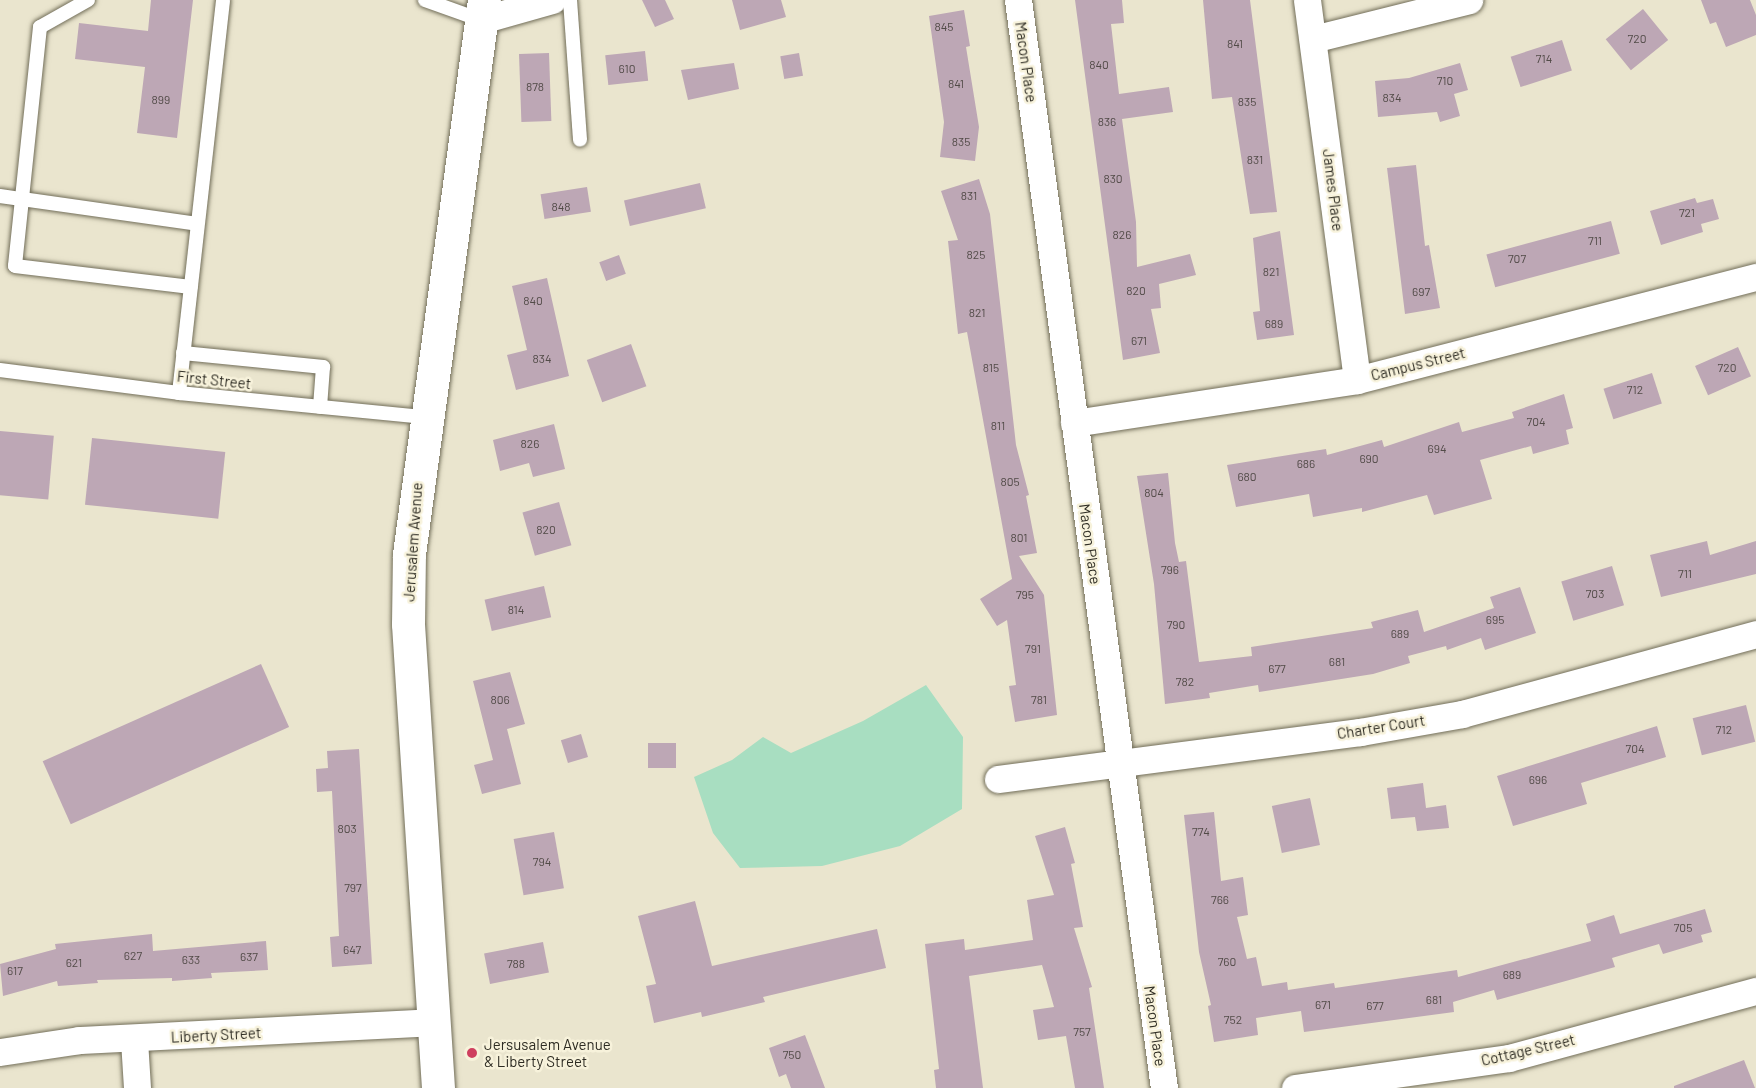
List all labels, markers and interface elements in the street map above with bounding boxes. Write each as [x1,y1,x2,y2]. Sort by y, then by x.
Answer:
house number: 845 [934,20,954,34]
street label: Macon Place [1011,21,1041,103]
house number: 720 [1628,32,1646,46]
house number: 841 [1227,37,1243,51]
house number: 714 [1536,52,1552,66]
house number: 840 [1089,58,1109,72]
house number: 610 [619,62,635,76]
house number: 710 [1437,74,1453,88]
house number: 841 [948,77,964,91]
house number: 878 [526,80,544,94]
house number: 834 [1382,91,1402,105]
house number: 899 [152,93,170,107]
house number: 835 [1238,95,1256,109]
house number: 836 [1098,115,1116,129]
house number: 835 [952,135,970,149]
street label: James Place [1319,148,1347,232]
house number: 831 [1247,153,1263,167]
house number: 830 [1103,172,1123,186]
house number: 831 [961,189,977,203]
house number: 848 [551,200,571,214]
house number: 721 [1679,206,1695,220]
house number: 826 [1113,228,1131,242]
house number: 711 [1588,234,1602,248]
house number: 825 [967,248,985,262]
house number: 707 [1508,252,1526,266]
house number: 821 [1263,265,1279,279]
house number: 820 [1126,284,1146,298]
house number: 697 [1412,285,1430,299]
house number: 840 [523,294,543,308]
house number: 821 [969,306,985,320]
house number: 689 [1265,317,1283,331]
house number: 671 [1131,334,1147,348]
street label: Campus Street [1369,344,1467,384]
house number: 834 [532,352,552,366]
house number: 815 [983,361,999,375]
house number: 720 [1718,361,1736,375]
street label: First Street [176,367,252,393]
house number: 712 [1627,383,1643,397]
house number: 704 [1526,415,1546,429]
house number: 811 [991,419,1005,433]
house number: 826 [521,437,539,451]
house number: 694 [1427,442,1447,456]
house number: 690 [1359,452,1379,466]
house number: 686 [1297,457,1315,471]
house number: 680 [1237,470,1257,484]
house number: 805 [1000,475,1020,489]
street label: Jerusalem Avenue [400,482,426,602]
house number: 804 [1144,486,1164,500]
street label: Macon Place [1075,503,1105,585]
house number: 820 [536,523,556,537]
house number: 801 [1011,531,1027,545]
house number: 796 [1161,563,1179,577]
house number: 711 [1678,567,1692,581]
house number: 703 [1586,587,1604,601]
house number: 795 [1016,588,1034,602]
house number: 814 [508,603,524,617]
house number: 695 [1486,613,1504,627]
house number: 790 [1167,618,1185,632]
house number: 689 [1391,627,1409,641]
house number: 791 [1025,642,1041,656]
house number: 681 [1329,655,1345,669]
house number: 677 [1268,662,1286,676]
house number: 782 [1176,675,1194,689]
house number: 806 [490,693,510,707]
house number: 781 [1031,693,1047,707]
street label: Charter Court [1336,711,1426,743]
house number: 712 [1716,723,1732,737]
house number: 704 [1625,742,1645,756]
house number: 696 [1529,773,1547,787]
house number: 803 [337,822,357,836]
house number: 774 [1192,825,1210,839]
house number: 794 [533,855,551,869]
house number: 797 [344,881,362,895]
house number: 766 [1211,893,1229,907]
house number: 705 [1674,921,1692,935]
house number: 647 [343,943,361,957]
house number: 627 [124,949,142,963]
house number: 637 [240,950,258,964]
house number: 633 [182,953,200,967]
house number: 760 [1218,955,1236,969]
house number: 621 [66,956,82,970]
house number: 788 [507,957,525,971]
house number: 617 [7,964,23,978]
house number: 689 [1503,968,1521,982]
street label: Macon Place [1140,985,1170,1067]
house number: 681 [1426,993,1442,1007]
house number: 671 [1315,998,1331,1012]
house number: 677 [1366,999,1384,1013]
house number: 752 [1224,1013,1242,1027]
street label: Liberty Street [170,1024,262,1046]
house number: 757 [1073,1025,1091,1039]
street label: Cottage Street [1479,1030,1577,1070]
place label: Jersusalem Avenue & Liberty Street [484,1035,611,1070]
marker: Jersusalem Avenue & Liberty Street [465,1046,479,1060]
house number: 750 [783,1048,801,1062]

